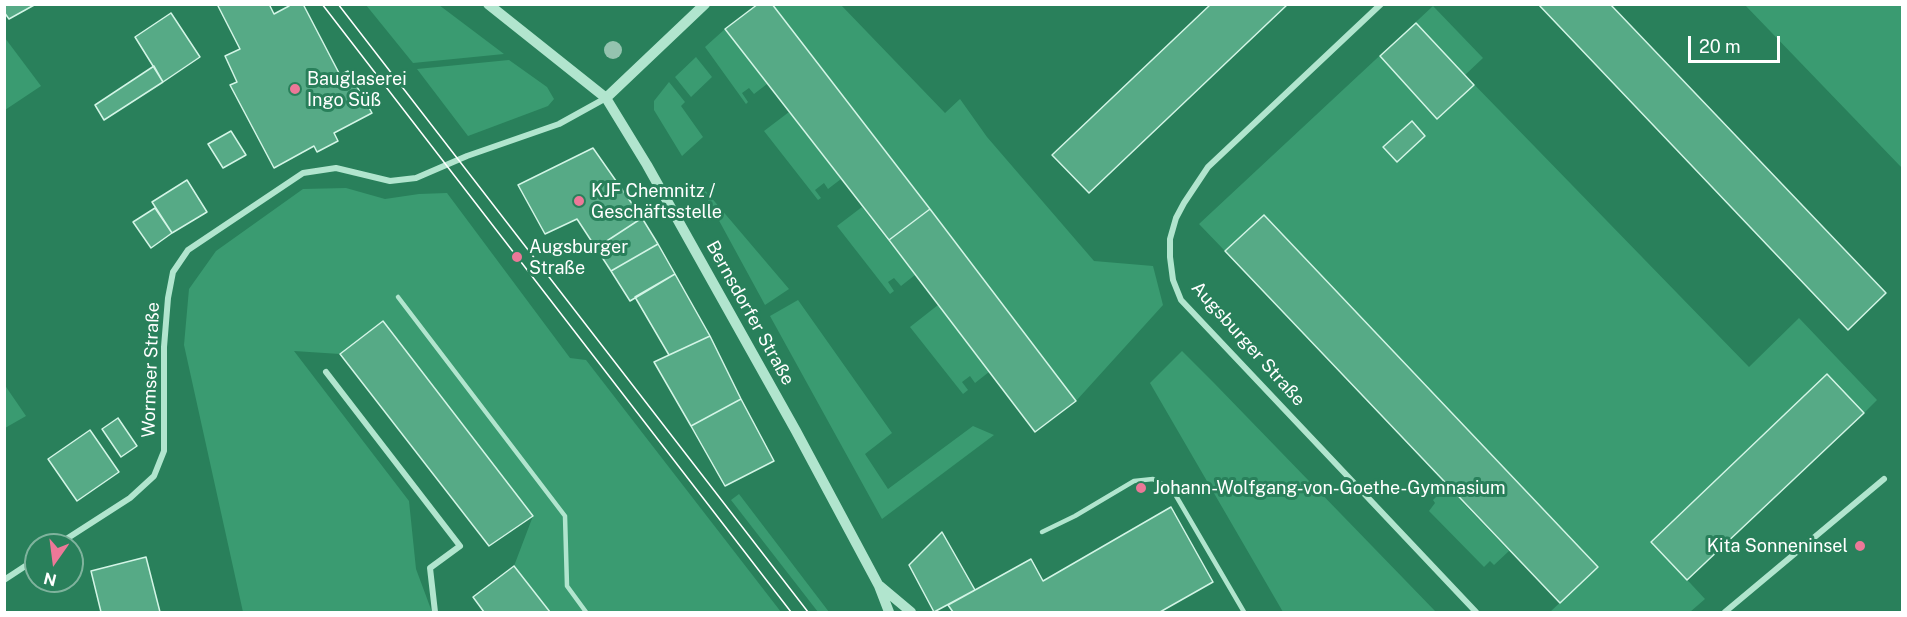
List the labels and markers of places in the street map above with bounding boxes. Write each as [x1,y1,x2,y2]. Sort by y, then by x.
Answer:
place label: Bauglaserei Ingo Süß [307,68,407,110]
marker: Bauglaserei Ingo Süß [288,82,302,96]
place label: KJF Chemnitz / Geschäftsstelle [591,180,722,222]
marker: KJF Chemnitz / Geschäftsstelle [572,194,586,208]
place label: Augsburger Straße [529,236,628,278]
marker: Augsburger Straße [510,250,524,264]
place label: Johann-Wolfgang-von-Goethe-Gymnasium [1153,477,1506,499]
marker: Johann-Wolfgang-von-Goethe-Gymnasium [1134,481,1148,495]
place label: Kita Sonneninsel [1707,535,1848,557]
marker: Kita Sonneninsel [1853,539,1867,553]

